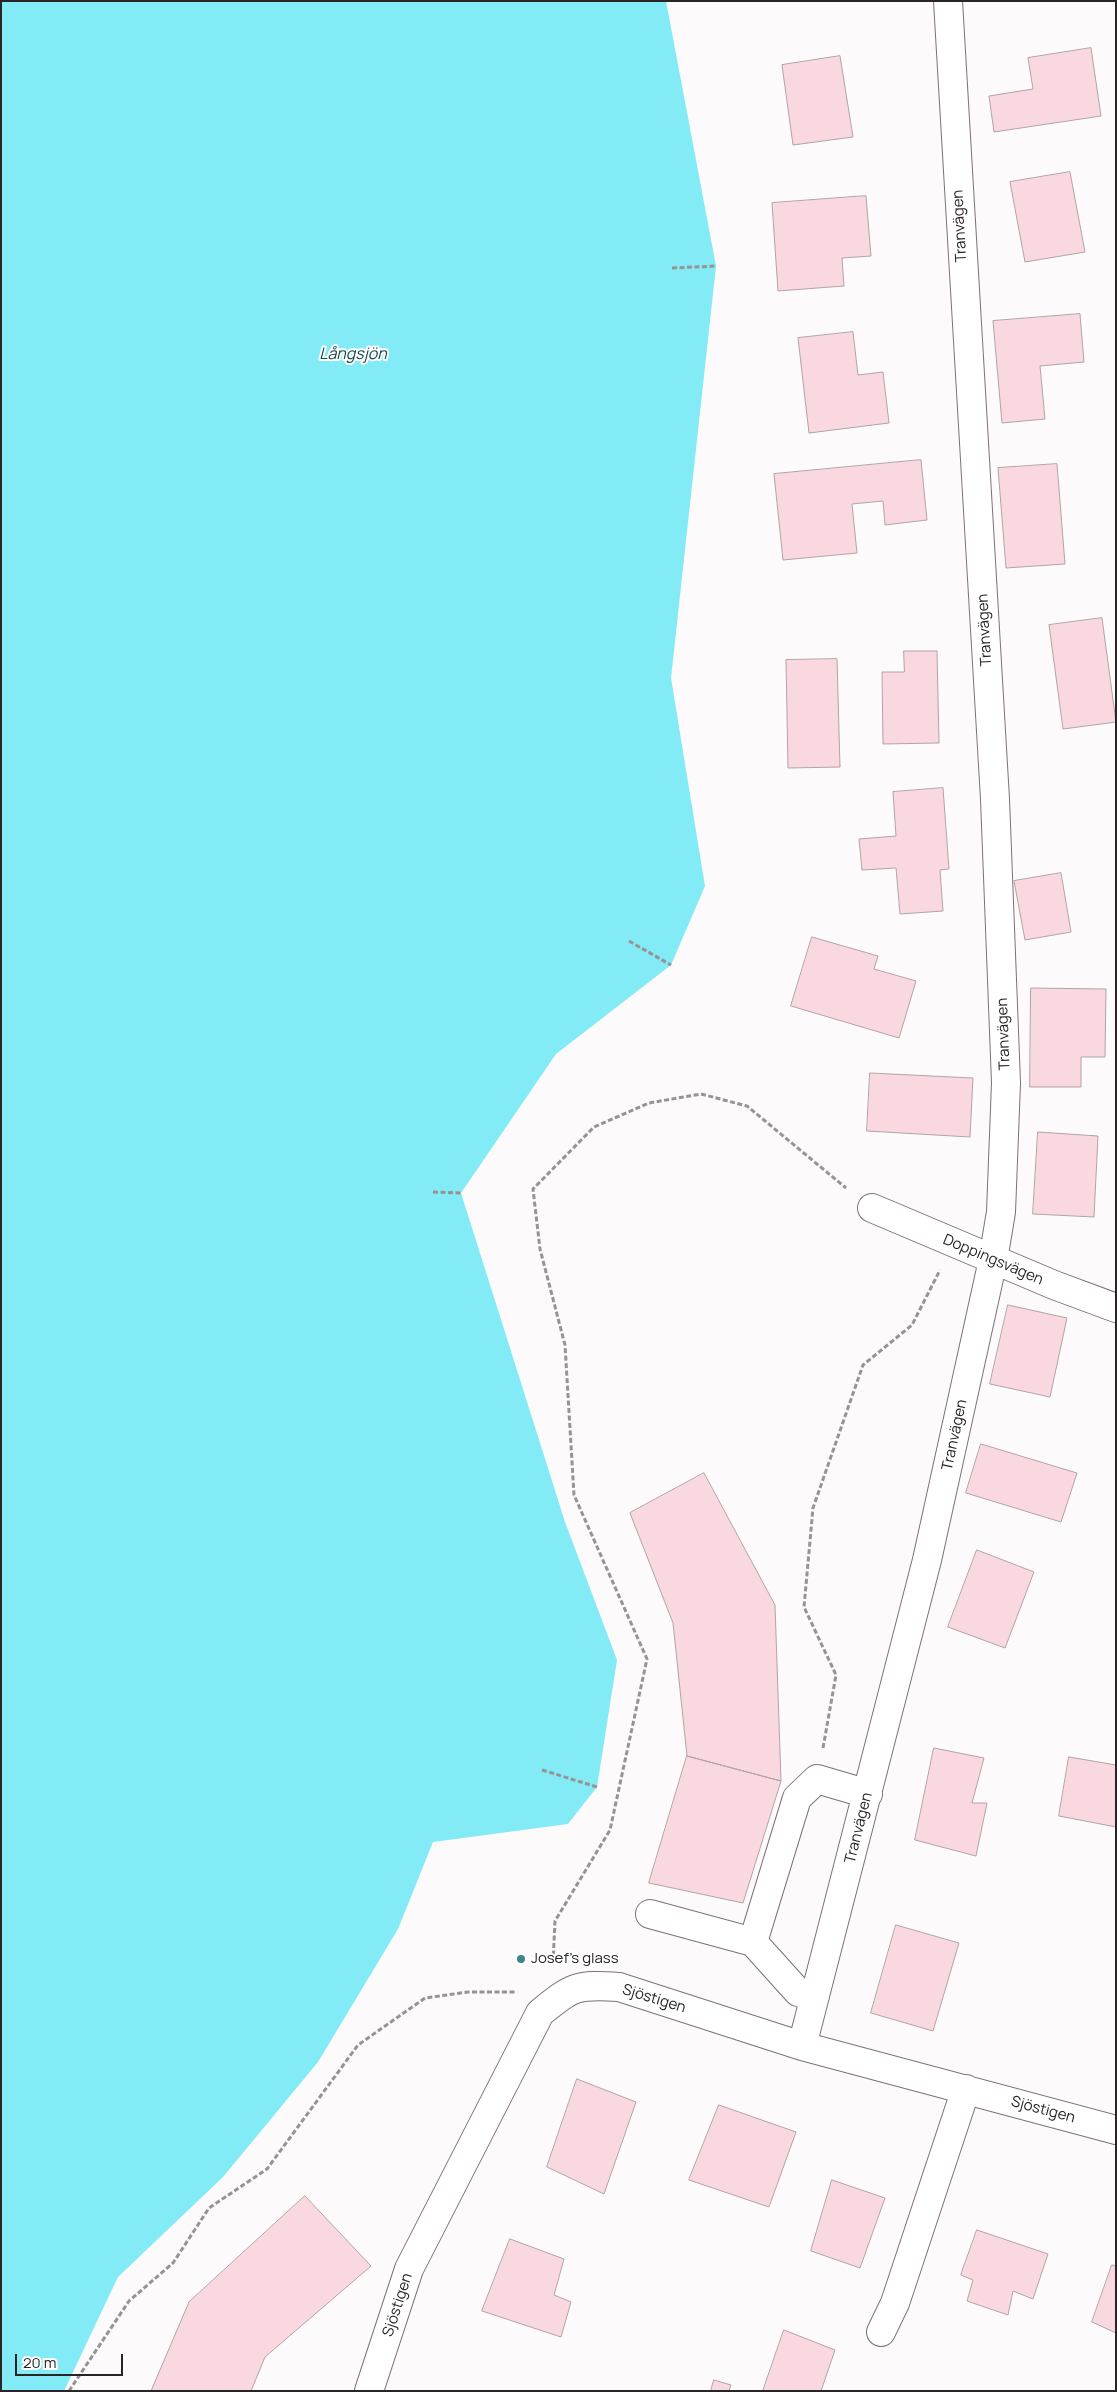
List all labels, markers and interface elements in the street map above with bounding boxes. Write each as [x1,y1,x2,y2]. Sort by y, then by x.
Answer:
street label: Tranvägen [949,189,971,263]
water label: Långsjön [319,345,387,365]
street label: Tranvägen [974,593,996,667]
street label: Tranvägen [994,998,1014,1070]
street label: Doppingsvägen [940,1231,1046,1289]
street label: Tranvägen [939,1398,971,1472]
street label: Tranvägen [842,1791,876,1865]
place label: Josef’s glass [531,1950,619,1968]
marker: Josef’s glass [515,1953,527,1965]
street label: Sjöstigen [620,1981,688,2017]
street label: Sjöstigen [1009,2093,1077,2127]
street label: Sjöstigen [379,2271,417,2339]
scale bar [18,2344,125,2376]
text: 20 m [23,2352,56,2373]

